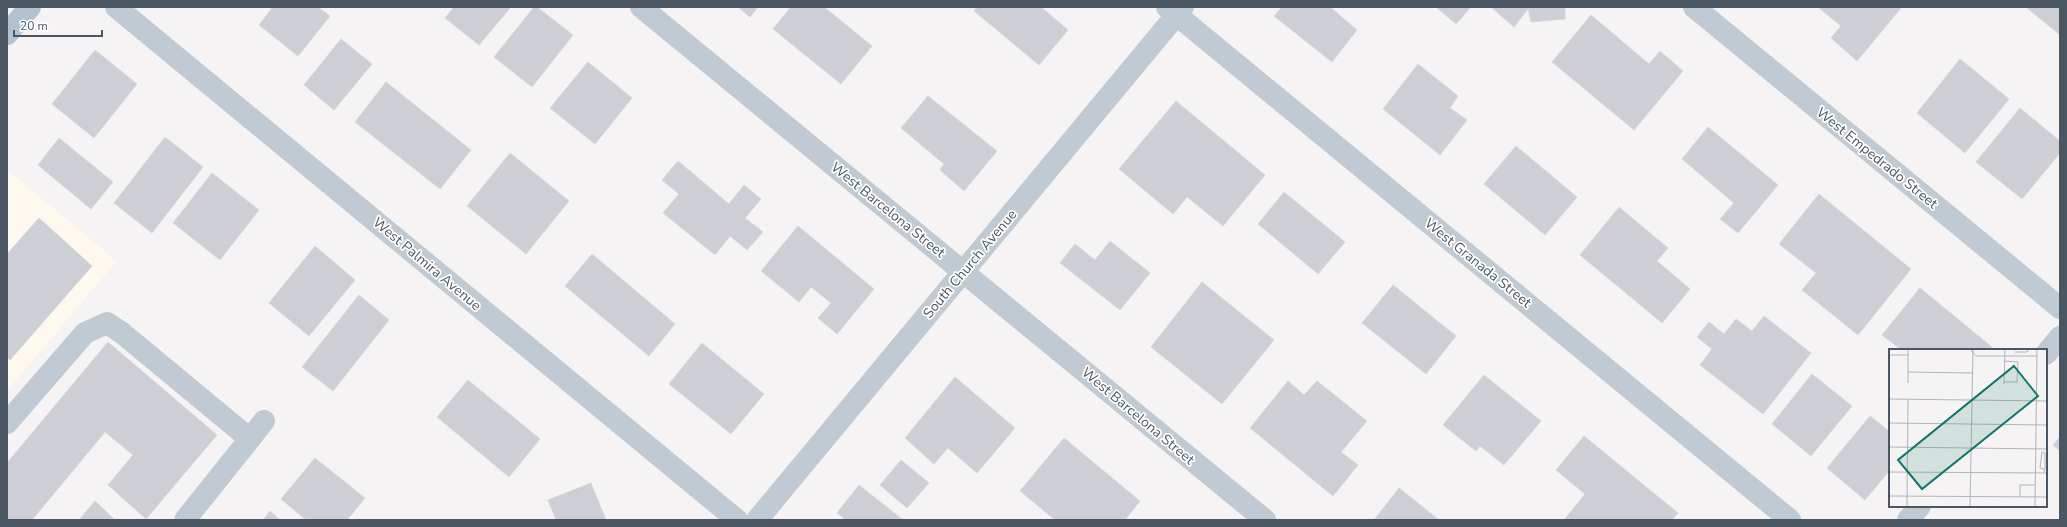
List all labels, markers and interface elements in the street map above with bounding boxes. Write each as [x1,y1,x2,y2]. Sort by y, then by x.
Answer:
scale bar [14,12,102,38]
text: 20 m [20,18,48,34]
street label: West Empedrado Street [1812,103,1942,213]
street label: West Barcelona Street [827,158,949,262]
street label: South Church Avenue [919,206,1021,322]
street label: West Palmira Avenue [369,213,485,315]
street label: West Granada Street [1421,214,1536,312]
inset map [1889,349,2047,507]
street label: West Barcelona Street [1078,363,1199,469]

